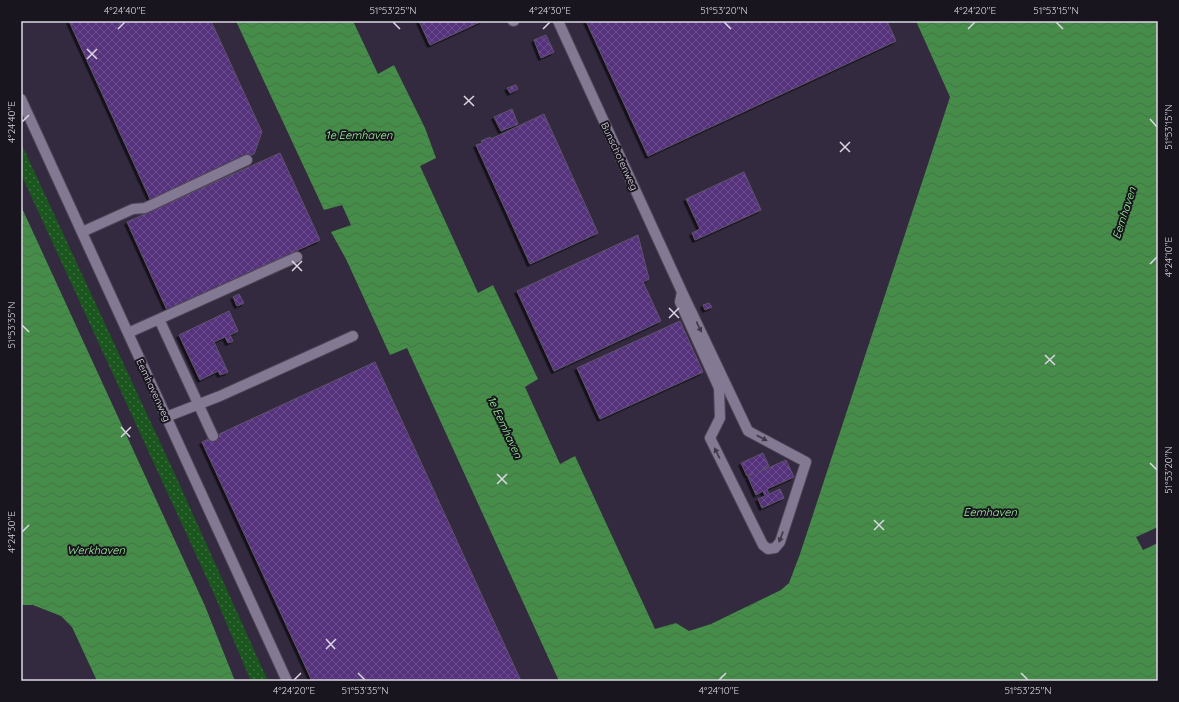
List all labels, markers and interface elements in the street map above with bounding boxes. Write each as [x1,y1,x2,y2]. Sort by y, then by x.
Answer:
text: 4°24'40"E [104,4,146,17]
text: 51°53'25"N [369,4,417,17]
text: 4°24'30"E [529,4,571,17]
text: 51°53'20"N [700,4,748,17]
text: 4°24'20"E [954,4,996,17]
text: 51°53'15"N [1033,4,1079,17]
text: 4°24'40"E [5,101,18,143]
text: 51°53'15"N [1162,104,1175,150]
street label: Bunschotenweg [598,120,641,192]
water label: 1e Eemhaven [326,128,393,142]
water label: Eemhaven [1109,185,1139,241]
text: 4°24'10"E [1162,237,1175,277]
text: 51°53'35"N [5,302,18,348]
one-way arrow [696,322,702,333]
street label: Eemhavenweg [133,357,174,424]
water label: 1e Eemhaven [485,394,526,461]
one-way arrow [756,435,767,441]
text: 51°53'20"N [1162,446,1175,494]
one-way arrow [714,447,721,458]
water label: Eemhaven [963,505,1017,519]
text: 4°24'30"E [5,511,18,553]
one-way arrow [778,531,784,543]
water label: Werkhaven [67,543,126,557]
text: 4°24'20"E [273,684,315,697]
text: 51°53'35"N [342,684,388,697]
text: 4°24'10"E [699,684,739,697]
text: 51°53'25"N [1004,684,1052,697]

